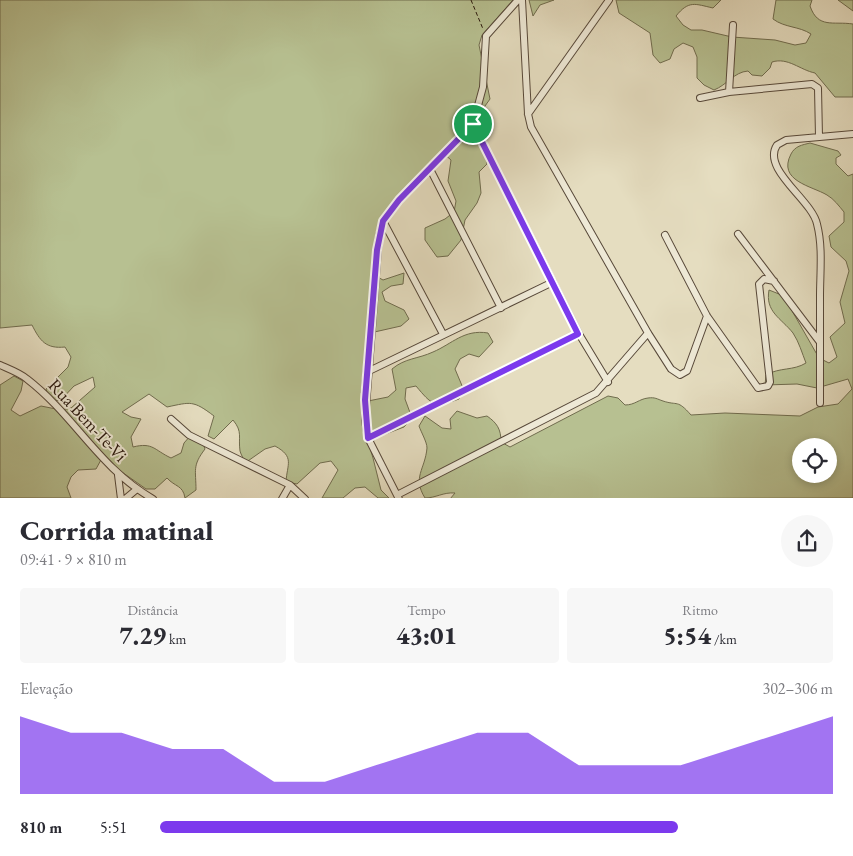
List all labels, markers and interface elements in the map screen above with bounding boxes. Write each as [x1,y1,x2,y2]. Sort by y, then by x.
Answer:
pin [452,103,494,145]
icon: arrive [459,110,487,138]
street label: Rua Bem-Te-Vi [44,374,133,467]
map controls [792,438,837,483]
button: locate [792,438,837,483]
text: Corrida matinal [20,512,213,548]
button: share [781,515,833,567]
text: 09:41 · 9 × 810 m [20,549,127,570]
text: Distância [128,601,178,619]
text: Tempo [407,601,446,619]
text: Ritmo [682,601,718,619]
text: 7.29 [119,619,166,651]
text: 43:01 [396,619,457,651]
text: 5:54 [663,619,711,651]
text: km [166,630,186,648]
text: /km [711,630,737,648]
text: Elevação [20,678,73,699]
text: 302–306 m [762,678,833,699]
text: 810 m [20,817,62,838]
text: 5:51 [100,817,127,838]

